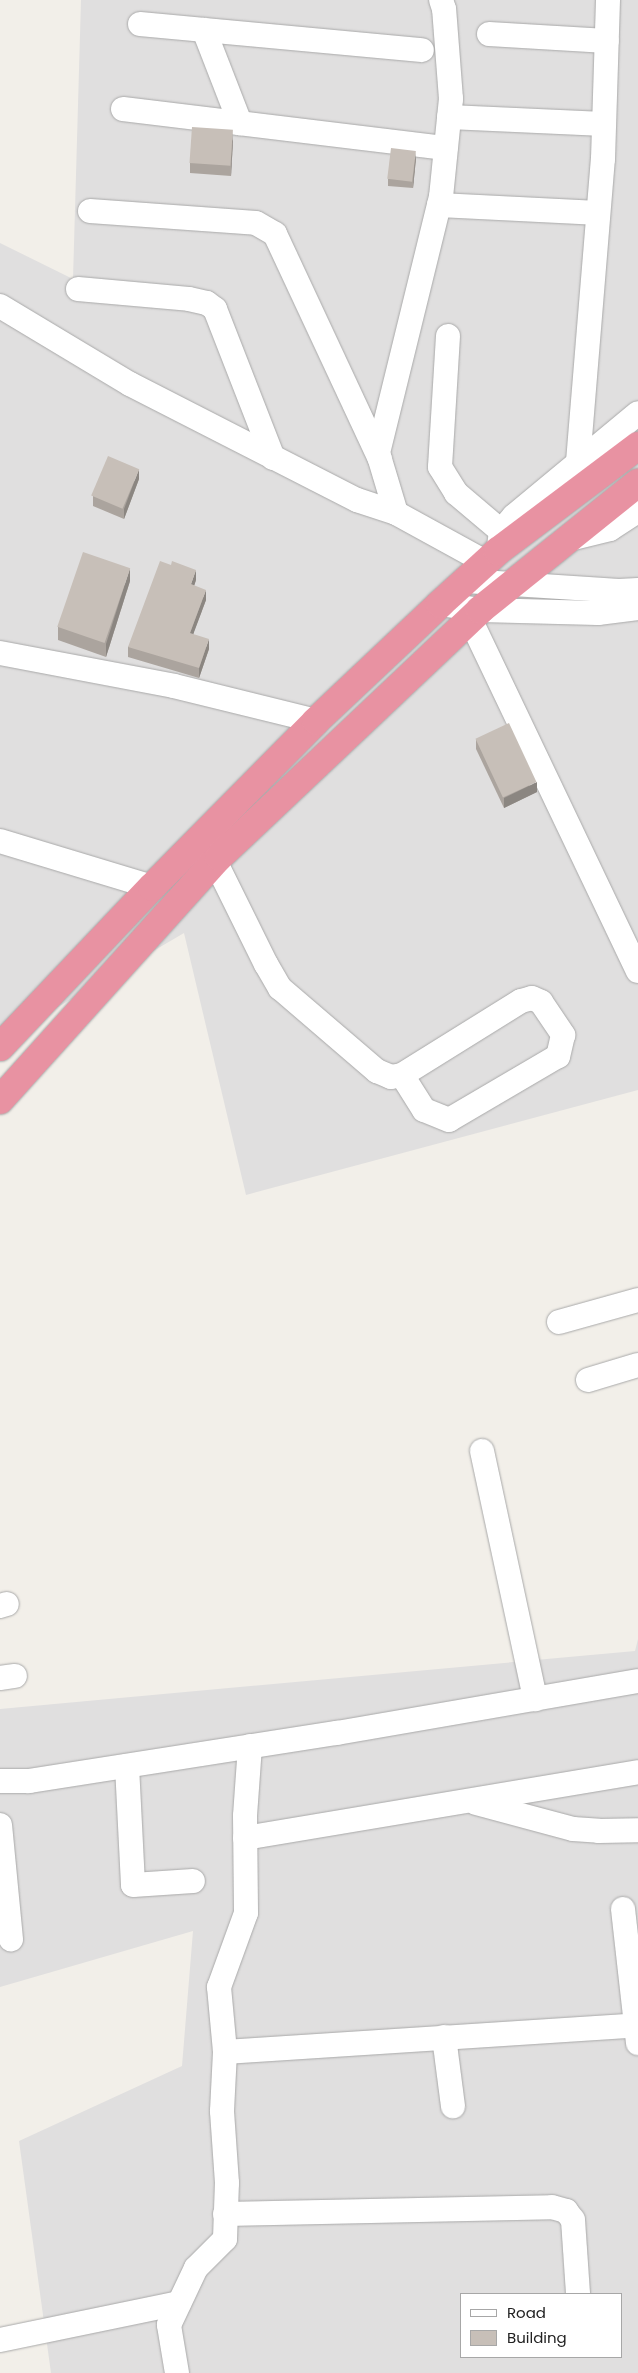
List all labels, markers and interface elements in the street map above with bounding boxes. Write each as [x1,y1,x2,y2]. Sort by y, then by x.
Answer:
legend [460,2293,623,2358]
text: Road [507,2302,546,2323]
text: Building [507,2327,567,2348]

